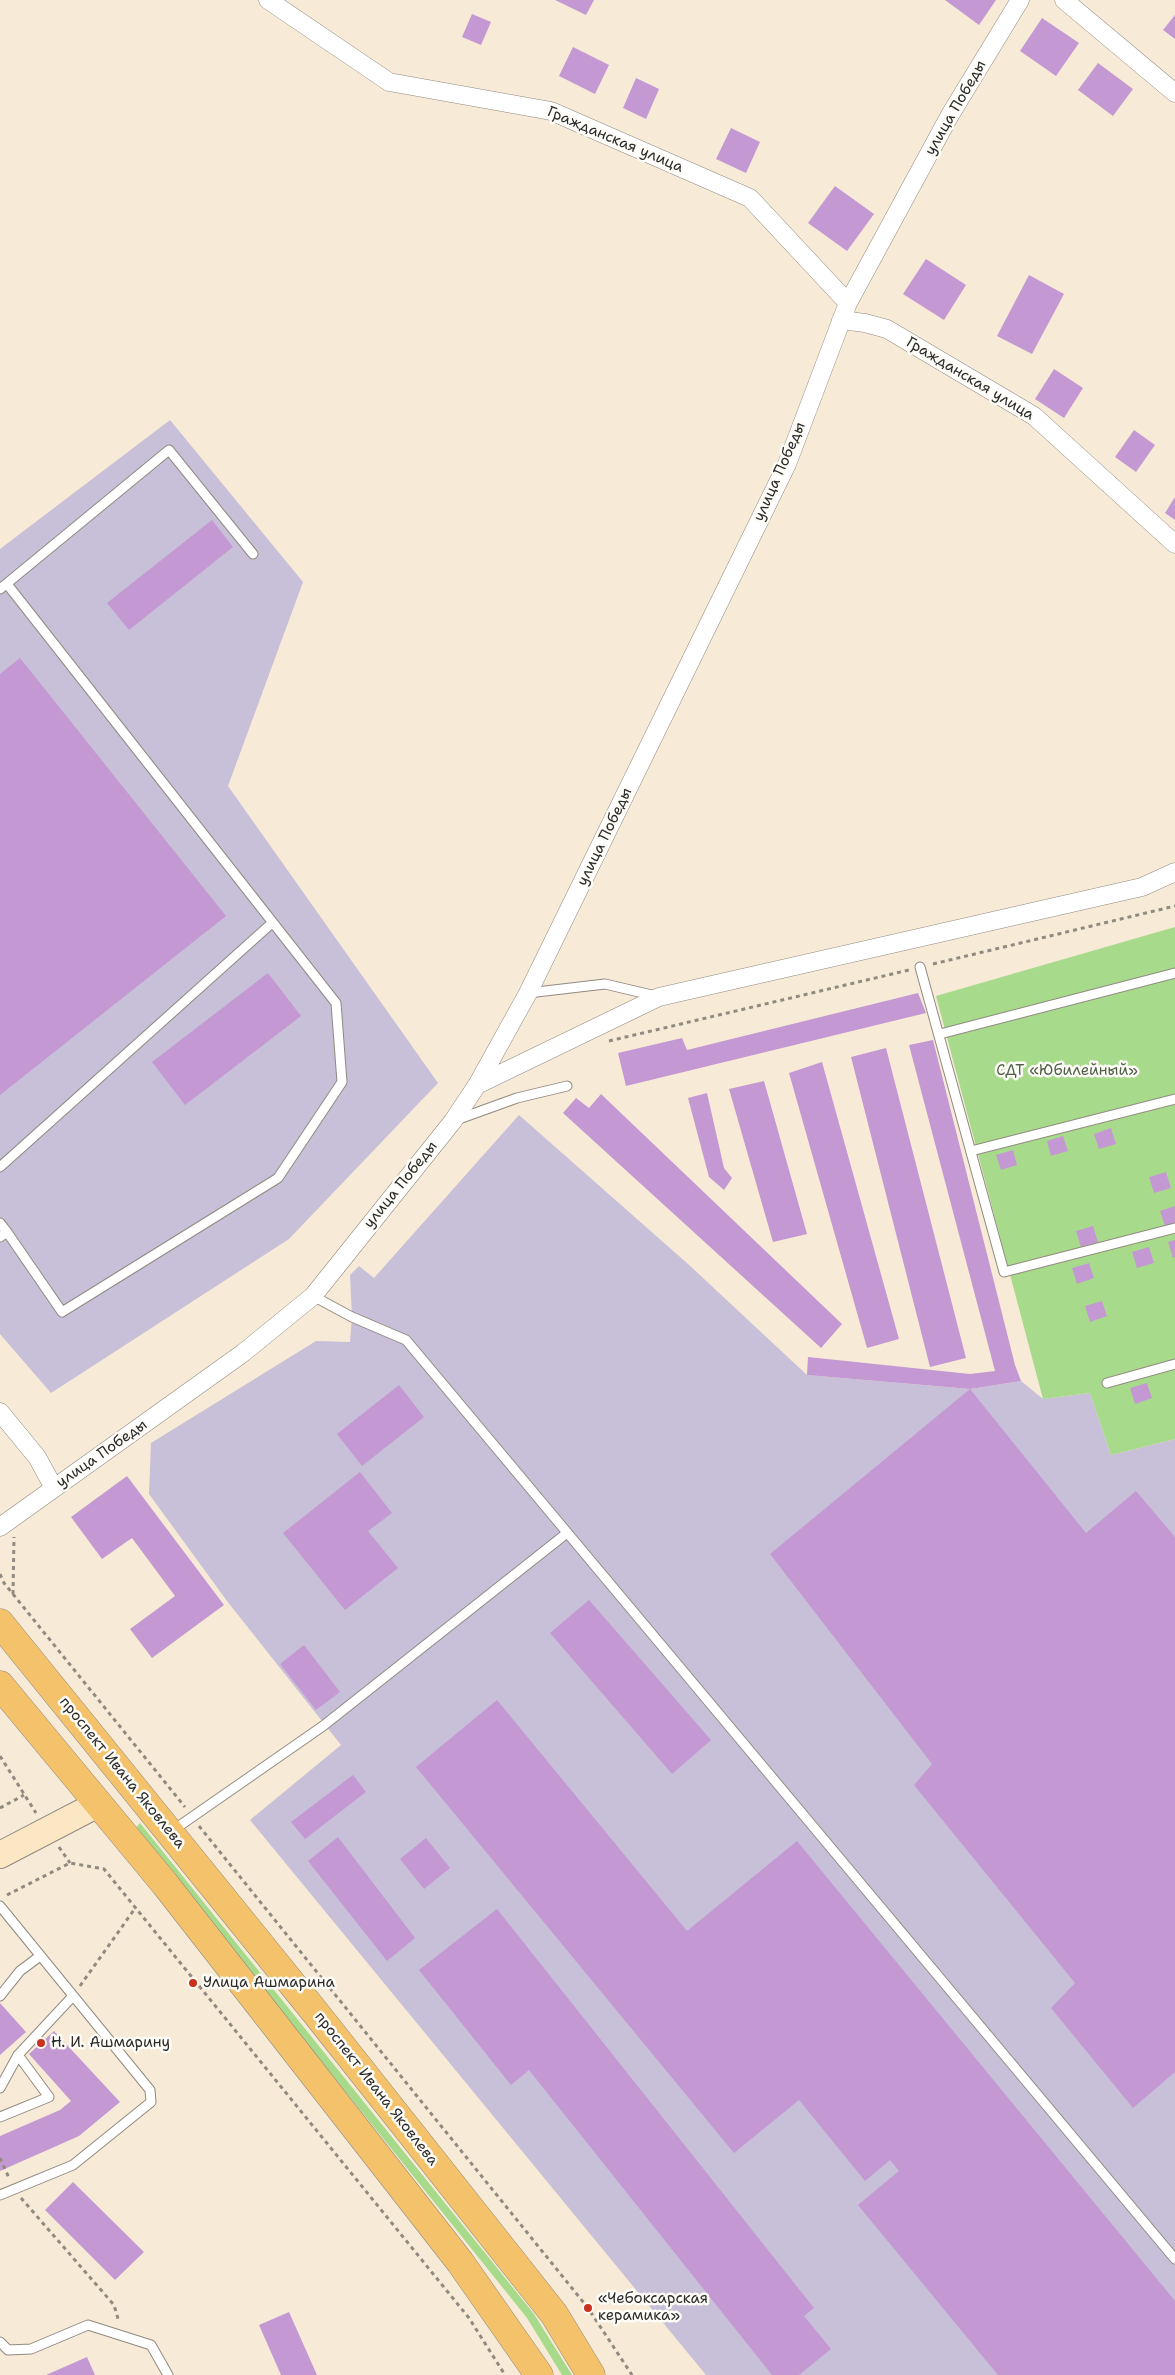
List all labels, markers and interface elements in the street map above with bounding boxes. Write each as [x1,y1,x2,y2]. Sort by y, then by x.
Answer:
street label: улица Победы [922,57,990,159]
street label: Гражданская улица [544,103,686,177]
street label: Гражданская улица [903,334,1037,424]
street label: улица Победы [750,420,810,524]
street label: улица Победы [574,785,636,889]
park label: СДТ «Юбилейный» [996,1062,1138,1080]
street label: улица Победы [360,1138,442,1232]
street label: улица Победы [53,1416,151,1492]
street label: проспект Ивана Яковлева [55,1694,189,1852]
place label: Улица Ашмарина [203,1974,335,1992]
marker: Улица Ашмарина [187,1977,199,1989]
street label: проспект Ивана Яковлева [310,2009,442,2169]
place label: Н. И. Ашмарину [51,2034,170,2052]
marker: Н. И. Ашмарину [35,2037,47,2049]
place label: «Чебоксарская керамика» [598,2290,708,2325]
marker: «Чебоксарская керамика» [582,2302,594,2314]

